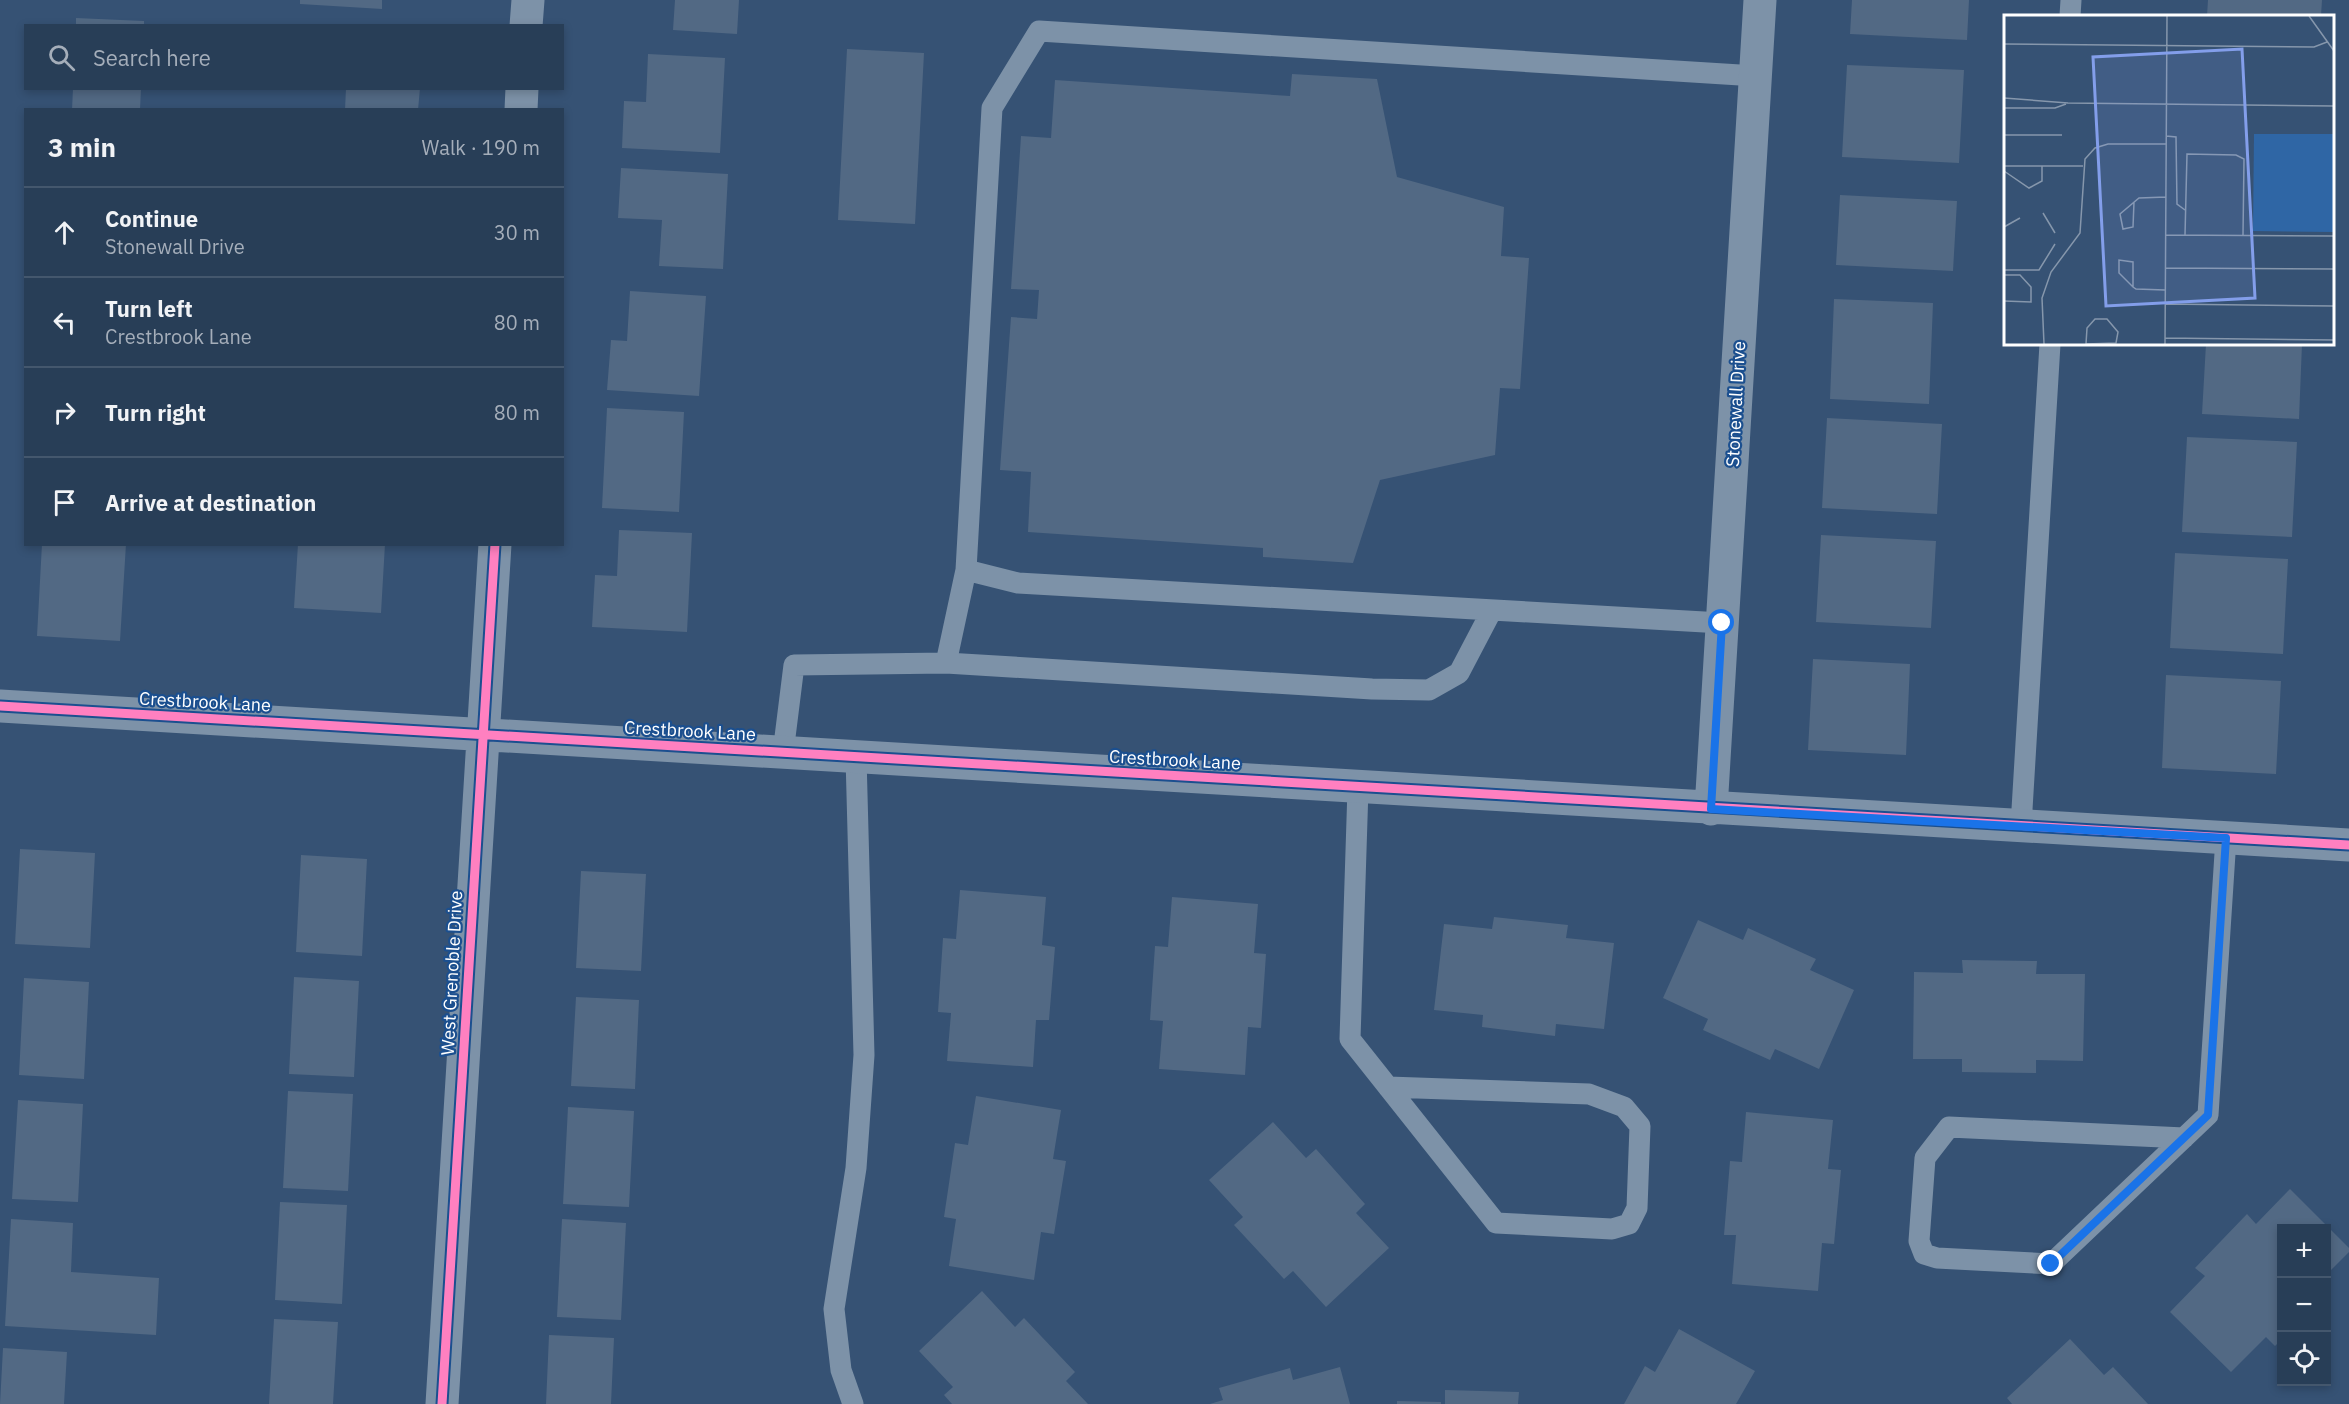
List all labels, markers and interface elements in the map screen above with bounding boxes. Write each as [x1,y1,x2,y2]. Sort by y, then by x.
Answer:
inset map [2004,15,2334,345]
search box [24,24,564,90]
icon: search [45,41,78,74]
text: Search here [93,43,211,72]
text: 3 min [48,130,116,164]
text: Walk · 190 m [422,134,540,161]
text: Continue [105,204,198,233]
icon: ahead [48,216,81,249]
text: 30 m [494,219,540,246]
text: Stonewall Drive [105,233,245,260]
text: Turn left [105,294,193,323]
icon: left [48,306,81,339]
text: 80 m [494,309,540,336]
text: Crestbrook Lane [105,323,252,350]
street label: Stonewall Drive [1721,340,1750,467]
icon: right [48,396,81,429]
text: Turn right [105,398,206,427]
text: 80 m [494,399,540,426]
icon: arrive [48,486,81,519]
text: Arrive at destination [105,488,316,517]
route start [1708,609,1734,635]
street label: Crestbrook Lane [138,687,272,716]
street label: Crestbrook Lane [623,716,757,745]
street label: Crestbrook Lane [1108,745,1242,774]
street label: West Grenoble Drive [436,890,467,1056]
map controls [2277,1224,2331,1386]
button: + [2277,1224,2331,1278]
route end [2037,1250,2063,1276]
button: − [2277,1278,2331,1332]
button: locate [2277,1332,2331,1386]

